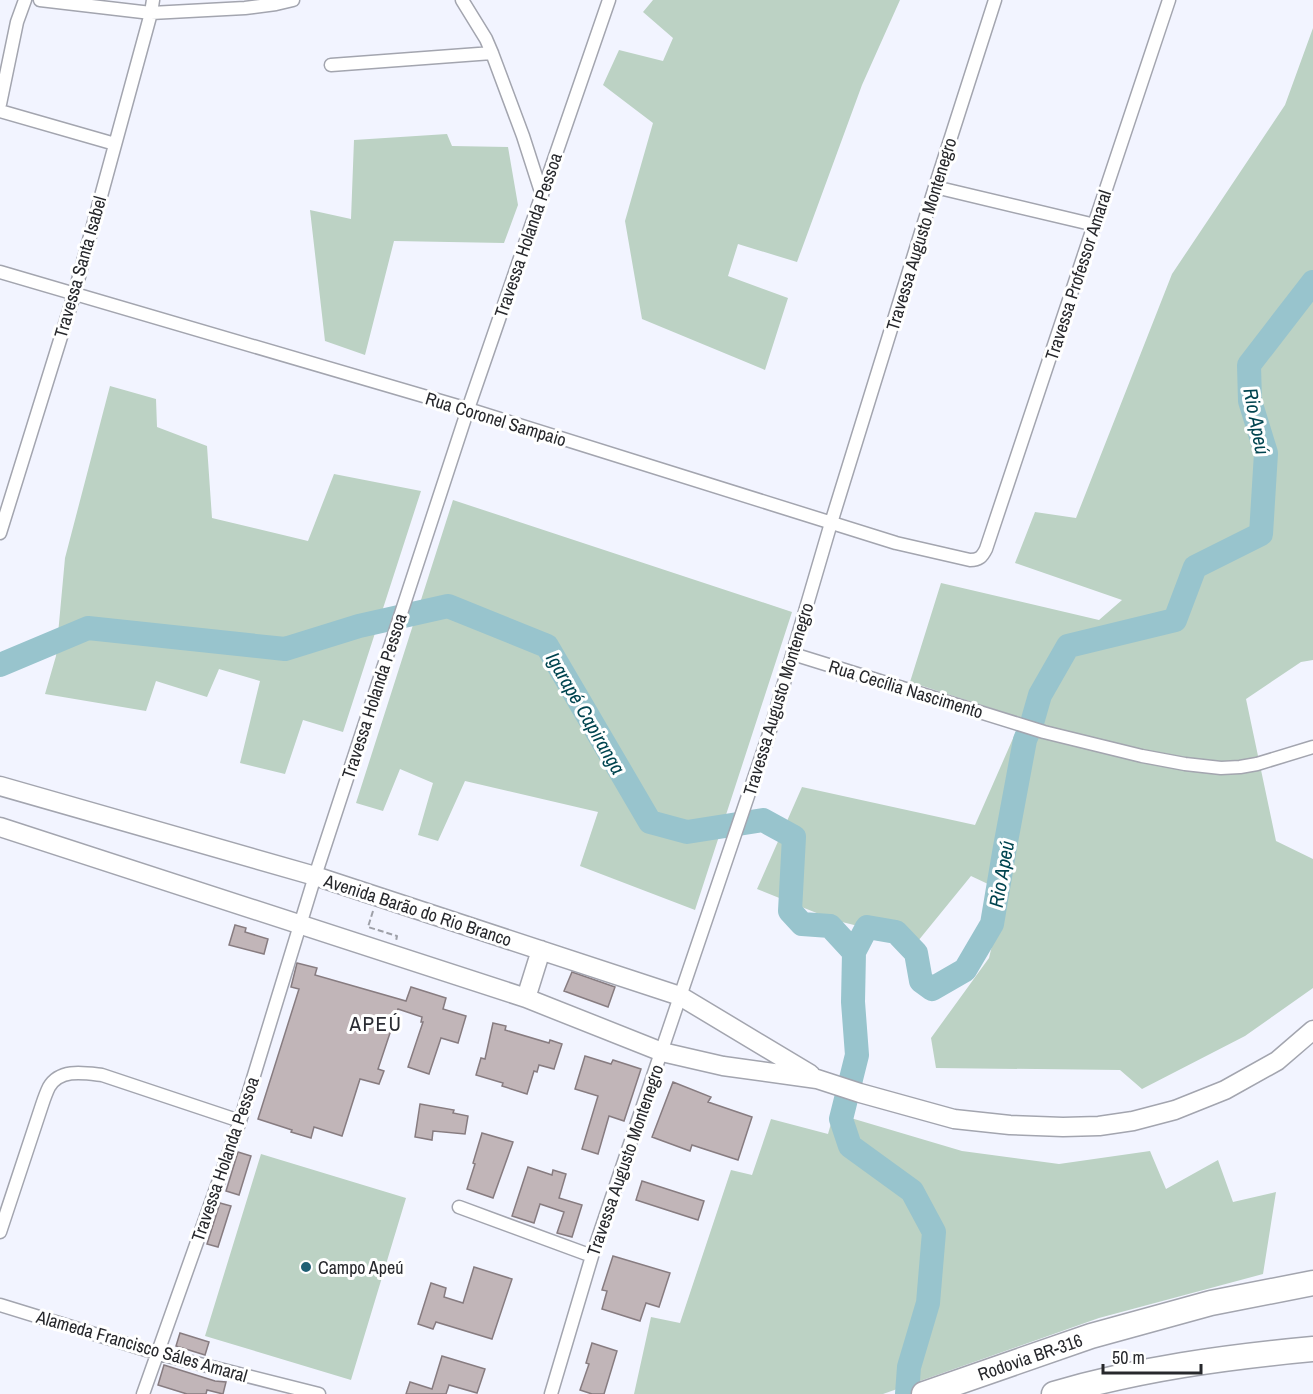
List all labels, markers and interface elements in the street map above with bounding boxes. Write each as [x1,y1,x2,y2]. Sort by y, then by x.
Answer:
street label: Travessa Augusto Montenegro [880,134,962,334]
street label: Travessa Holanda Pessoa [488,149,568,321]
street label: Travessa Professor Amaral [1039,187,1117,363]
street label: Travessa Santa Isabel [48,193,112,341]
water label: Rio Apeú [1237,385,1277,457]
street label: Rua Coronel Sampaio [423,386,569,452]
street label: Travessa Augusto Montenegro [737,599,819,799]
street label: Travessa Holanda Pessoa [335,610,413,782]
water label: Igarapé Capiranga [540,647,632,779]
street label: Rua Cecília Nascimento [826,654,986,724]
water label: Rio Apeú [982,839,1020,909]
street label: Avenida Barão do Rio Branco [320,868,515,952]
district label: APEÚ [349,1009,402,1038]
street label: Travessa Augusto Montenegro [581,1061,669,1259]
street label: Travessa Holanda Pessoa [185,1073,265,1245]
place label: Campo Apeú [318,1255,403,1280]
marker: Campo Apeú [299,1260,313,1274]
street label: Alameda Francisco Sáles Amaral [33,1304,250,1388]
street label: Rodovia BR-316 [974,1327,1086,1387]
scale bar [1103,1337,1200,1375]
text: 50 m [1112,1345,1145,1370]

